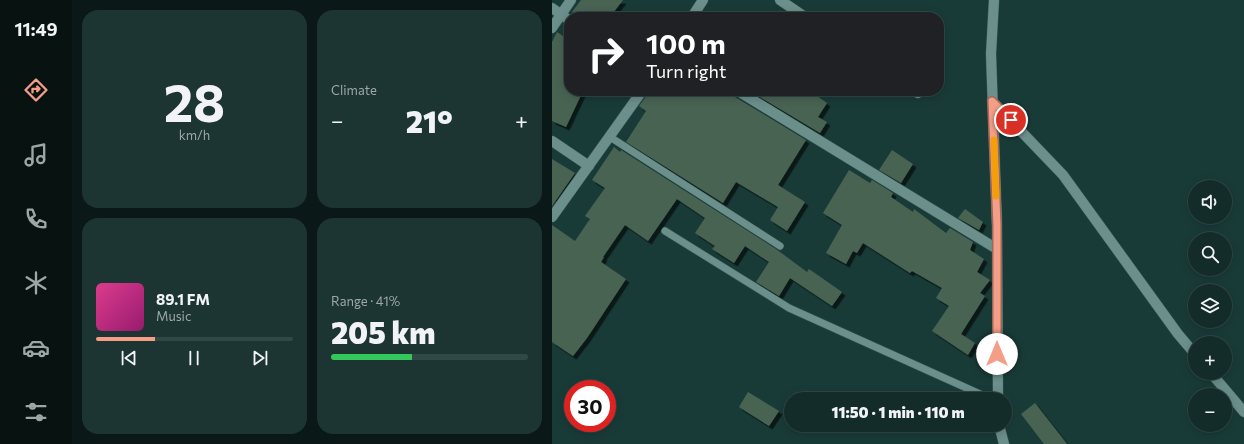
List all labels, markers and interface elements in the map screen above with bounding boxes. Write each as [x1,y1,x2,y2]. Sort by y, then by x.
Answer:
text: 11:49 [14,18,58,40]
text: 100 m [646,26,726,60]
icon: right [580,28,632,80]
text: Turn right [646,60,726,82]
text: 28 [164,69,225,133]
icon: directions [22,76,50,104]
text: Climate [331,82,377,98]
text: 21° [406,102,453,139]
pin [994,103,1028,137]
text: − [331,107,344,134]
text: + [515,107,528,134]
icon: arrive [1000,109,1022,131]
text: km/h [179,127,210,143]
icon: music [22,141,50,169]
map controls [1188,180,1232,432]
button: sound [1188,180,1232,224]
icon: phone [22,205,50,233]
button: search [1188,232,1232,276]
icon: climate [22,269,50,297]
button: layers [1188,284,1232,328]
text: 89.1 FM [156,290,210,308]
text: Range · 41% [331,293,400,309]
text: Music [156,308,191,324]
text: 205 km [331,313,436,350]
position arrow [976,333,1018,375]
icon: car [22,334,50,362]
button: + [1188,336,1232,380]
icon: previous [118,347,140,369]
icon: pause [183,347,205,369]
icon: next [249,347,271,369]
speed limit sign: 30 [564,380,616,432]
button: − [1188,388,1232,432]
icon: filters [22,398,50,426]
text: 11:50 · 1 min · 110 m [832,403,964,421]

